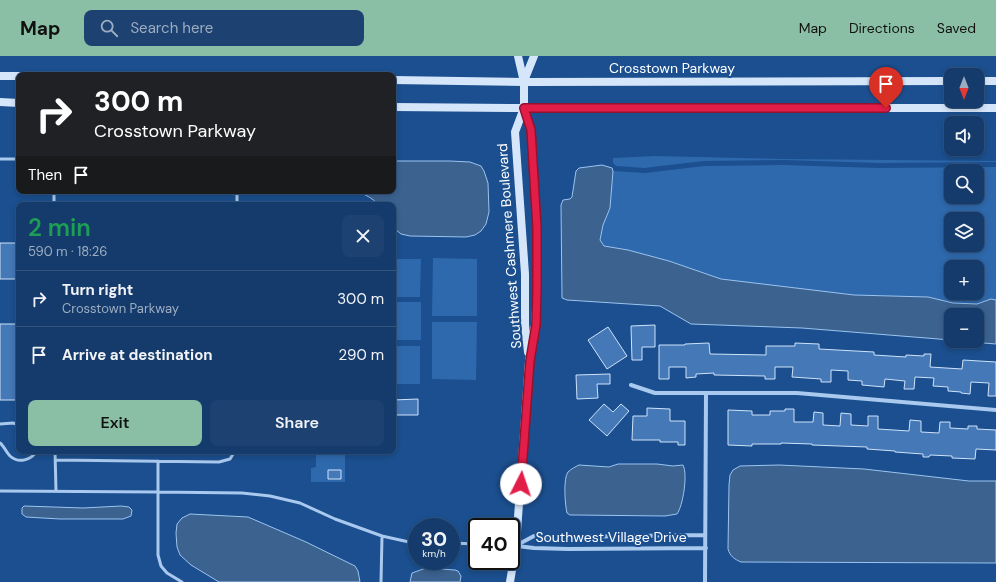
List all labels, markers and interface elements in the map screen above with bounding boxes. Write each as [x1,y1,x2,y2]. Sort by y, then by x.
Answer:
search box [84,10,364,46]
text: Map [20,16,60,41]
icon: search [98,17,120,39]
text: Search here [130,18,213,38]
text: Map [799,19,827,37]
text: Directions [849,19,915,37]
text: Saved [937,19,976,37]
street label: Crosstown Parkway [609,59,735,77]
pin [869,67,903,108]
north arrow [944,68,984,108]
map controls [944,68,984,348]
icon: arrive [875,73,897,95]
text: 300 m [94,83,183,120]
icon: right [28,88,80,140]
button: sound [944,116,984,156]
text: Crosstown Parkway [94,119,256,143]
street label: Southwest Cashmere Boulevard [493,143,525,349]
icon: arrive [70,164,92,186]
button: search [944,164,984,204]
text: Then [28,165,62,185]
text: 2 min [28,212,91,243]
button: layers [944,212,984,252]
button: close [342,215,384,257]
text: 590 m · 18:26 [28,243,107,260]
button: + [944,260,984,300]
text: Turn right [62,280,133,300]
icon: right [28,288,50,310]
text: 300 m [337,289,384,309]
text: Crosstown Parkway [62,300,179,317]
button: − [944,308,984,348]
icon: arrive [28,344,50,366]
text: Arrive at destination [62,345,213,365]
text: 290 m [338,345,384,365]
button: Exit [28,400,202,446]
button: Share [210,400,384,446]
position arrow [500,463,542,505]
speed limit sign: 40 [468,518,520,570]
text: 30 [421,526,447,552]
street label: Southwest Village Drive [535,528,687,546]
text: km/h [422,547,446,560]

